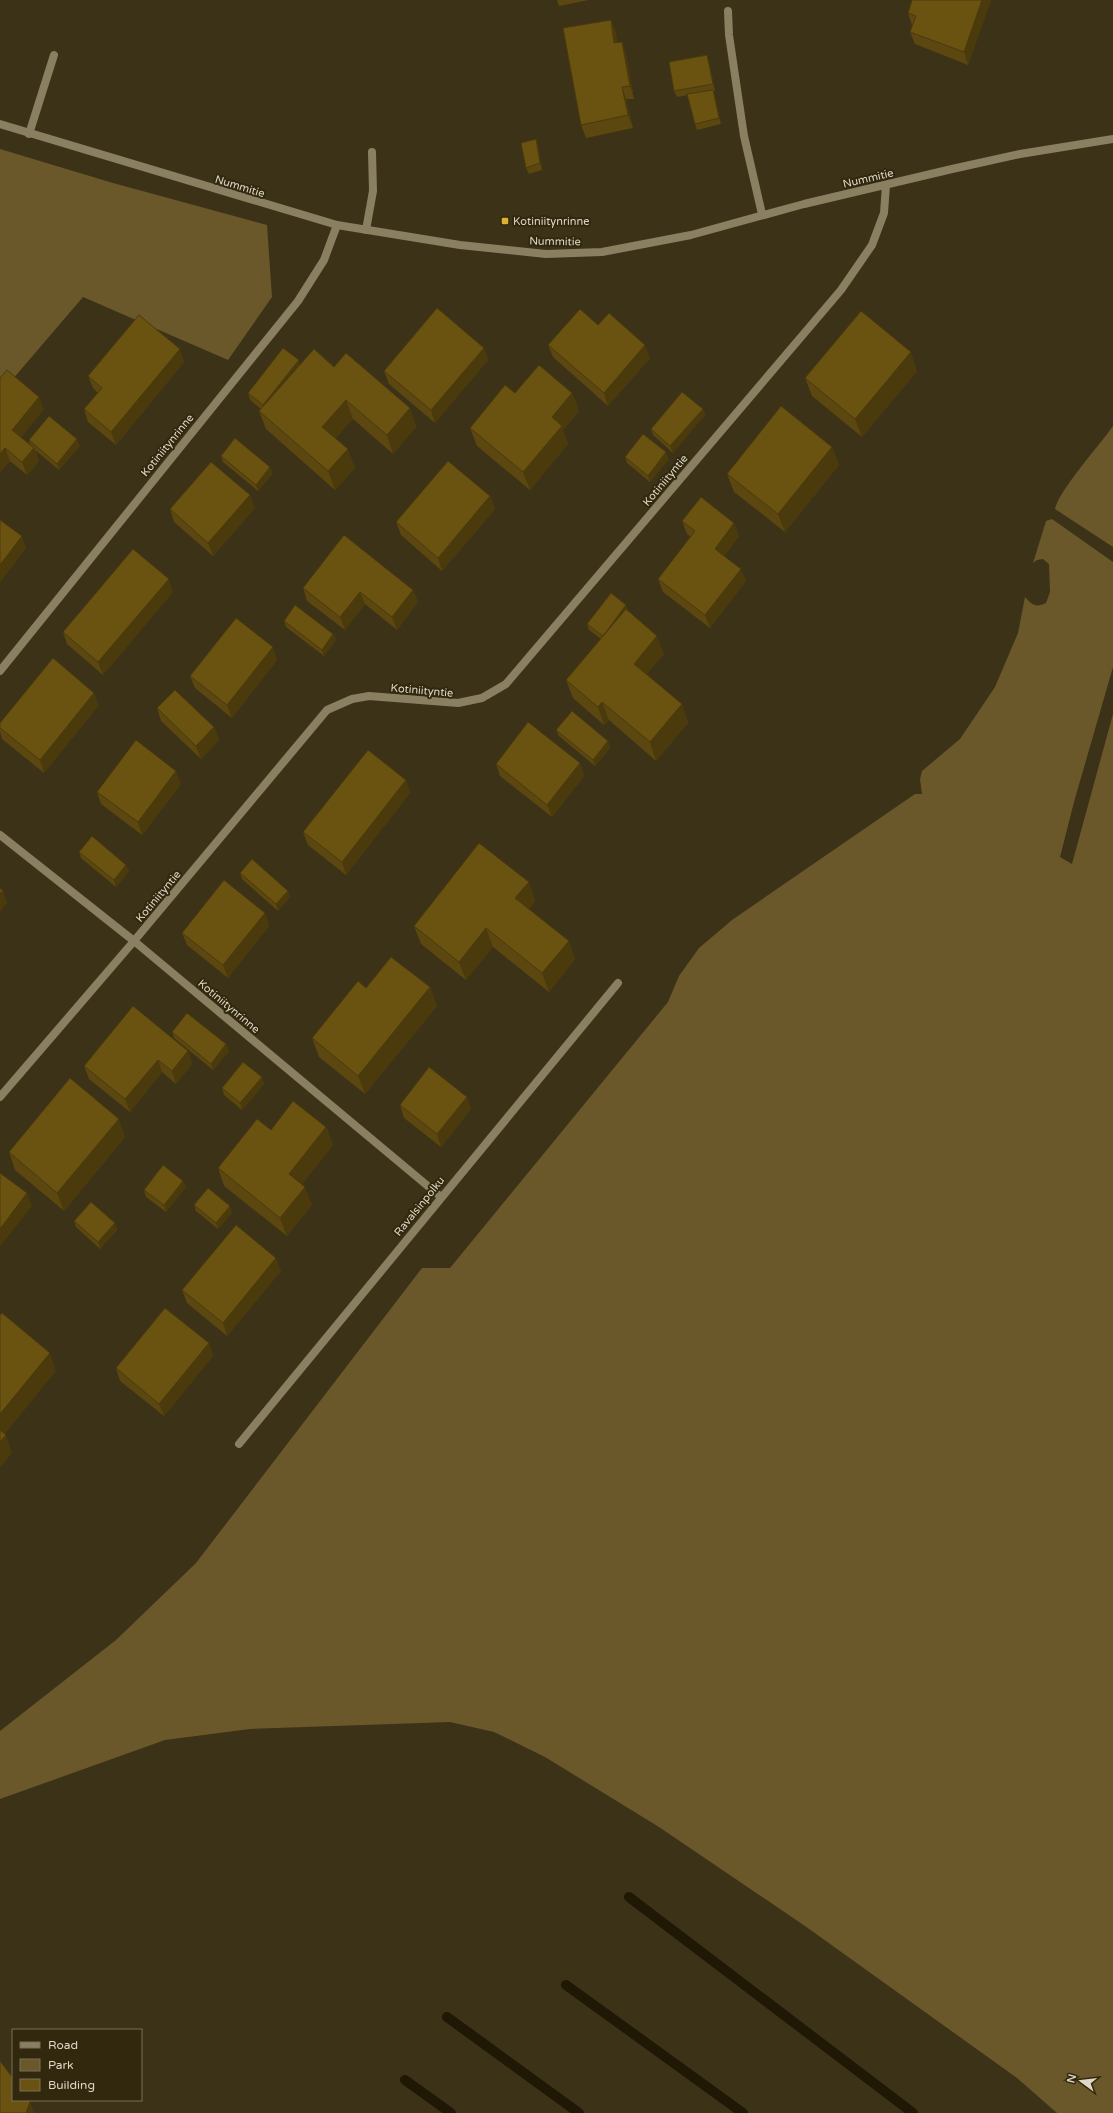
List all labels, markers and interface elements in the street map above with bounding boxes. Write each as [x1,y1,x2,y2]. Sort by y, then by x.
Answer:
street label: Nummitie [842,166,895,191]
street label: Nummitie [213,173,266,200]
place label: Kotiniitynrinne [513,215,589,228]
marker: Kotiniitynrinne [500,216,510,226]
street label: Nummitie [529,235,581,248]
street label: Kotiniitynrinne [138,412,197,479]
street label: Kotiniityntie [640,452,691,509]
street label: Kotiniityntie [390,681,454,700]
street label: Kotiniityntie [133,868,184,925]
street label: Kotiniitynrinne [195,977,262,1036]
street label: Ravalsinpolku [392,1174,447,1239]
legend [12,2029,142,2101]
text: Road [48,2038,78,2052]
text: Park [48,2058,74,2072]
north arrow [1061,2061,1101,2101]
text: N [1064,2073,1079,2084]
text: Building [48,2078,95,2092]

